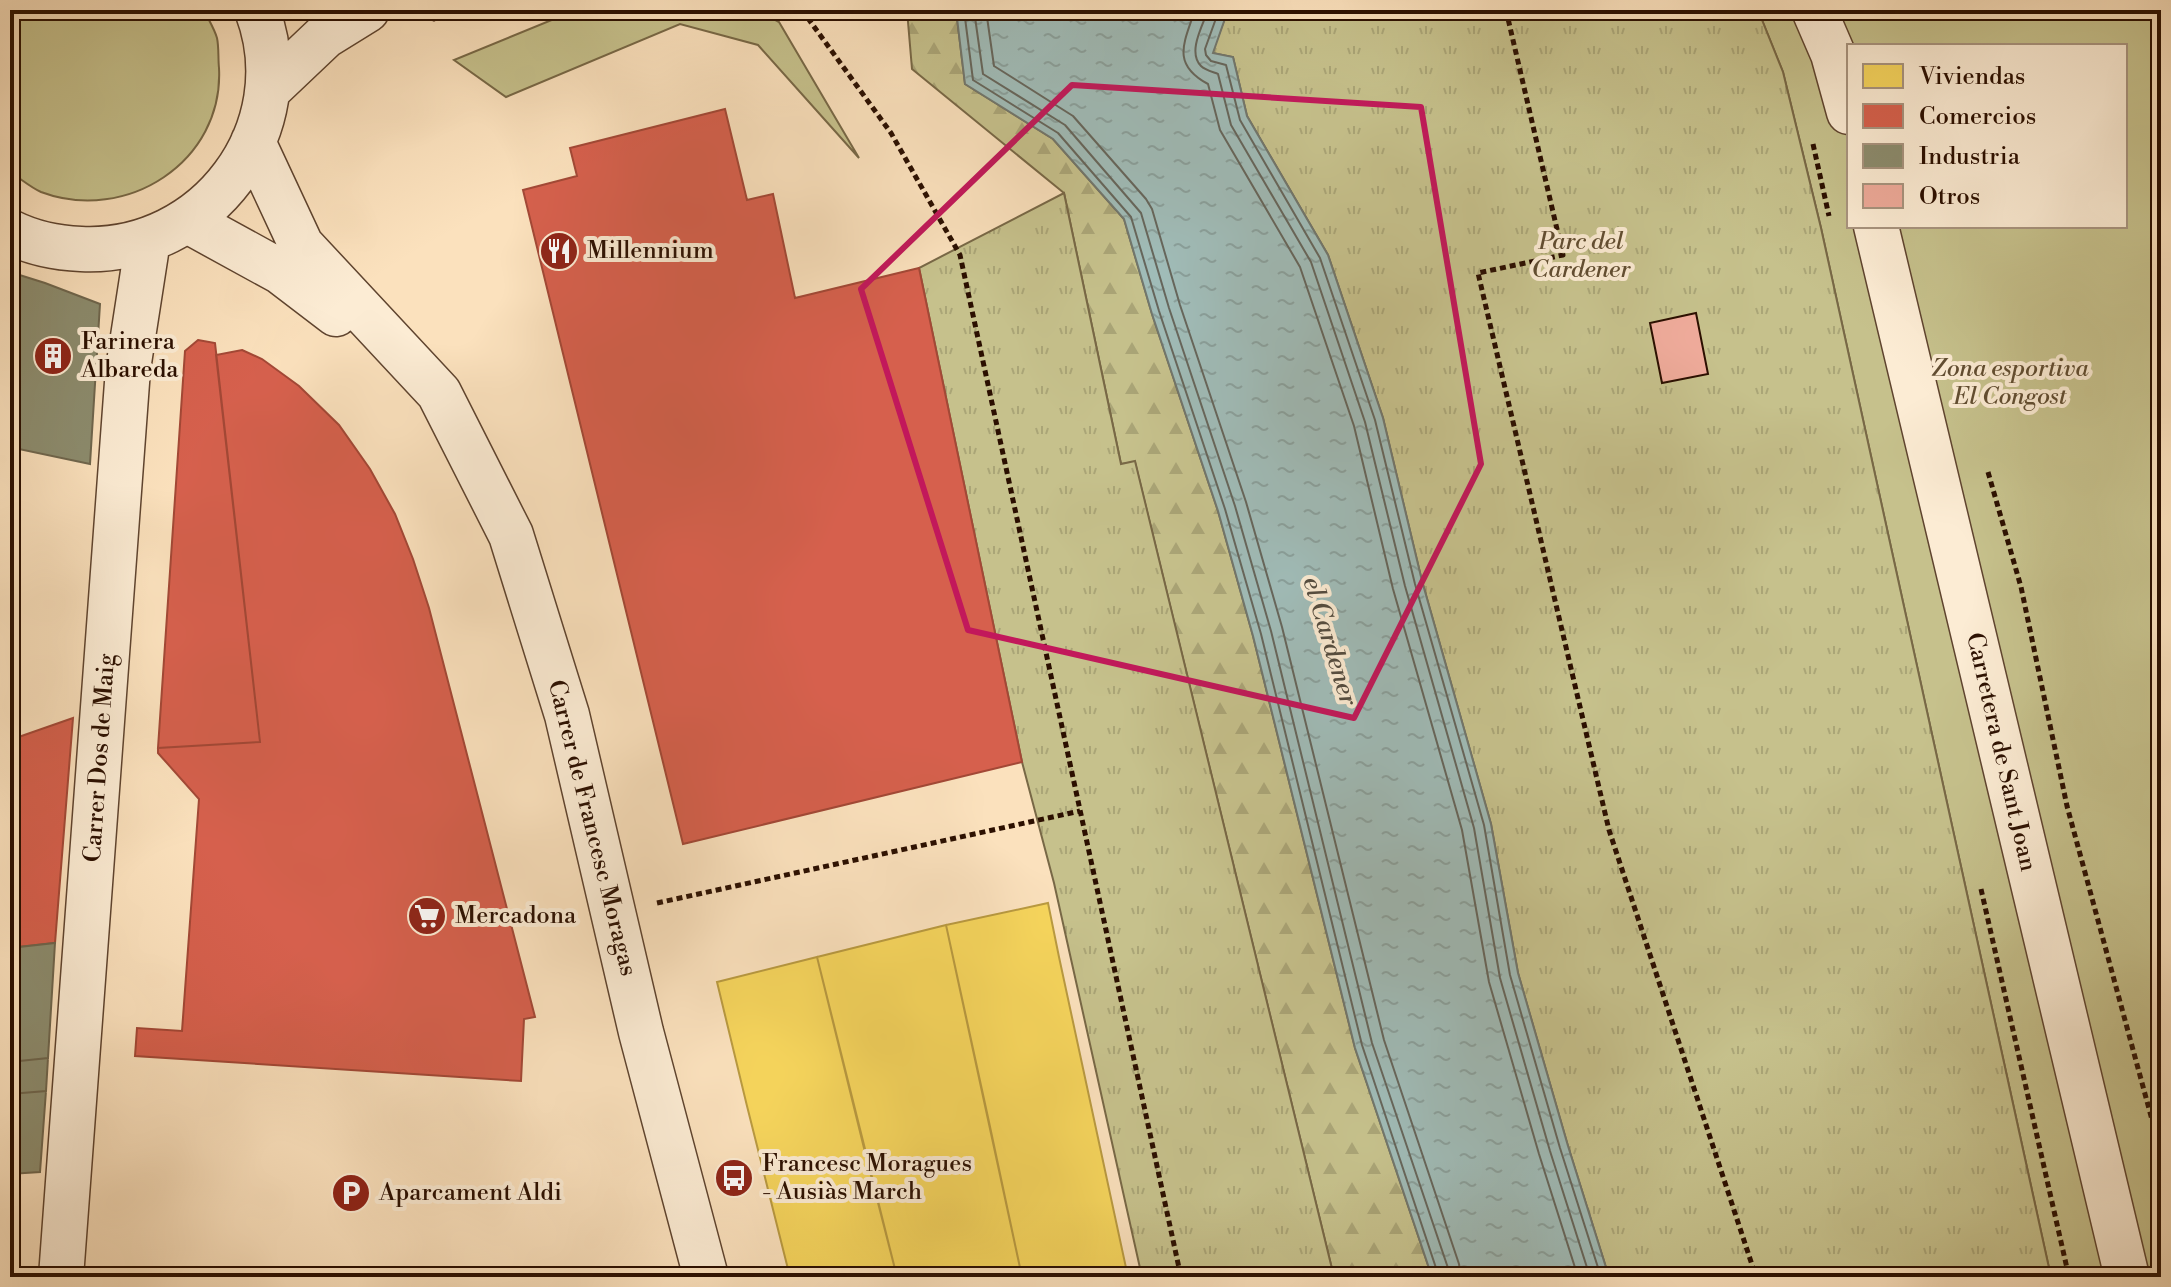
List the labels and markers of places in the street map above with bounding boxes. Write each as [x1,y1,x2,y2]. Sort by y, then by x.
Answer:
restaurant icon: Millennium [538,230,580,272]
place label: Millennium [587,236,714,266]
place label: Farinera Albareda [80,327,179,385]
building icon: Farinera Albareda [32,335,74,377]
supermarket icon: Mercadona [406,895,448,937]
place label: Mercadona [455,901,577,931]
place label: Francesc Moragues - Ausiàs March [762,1149,972,1207]
bus stop icon: Francesc Moragues - Ausiàs March [713,1157,755,1199]
parking icon: Aparcament Aldi [330,1172,372,1214]
place label: Aparcament Aldi [378,1178,562,1208]

